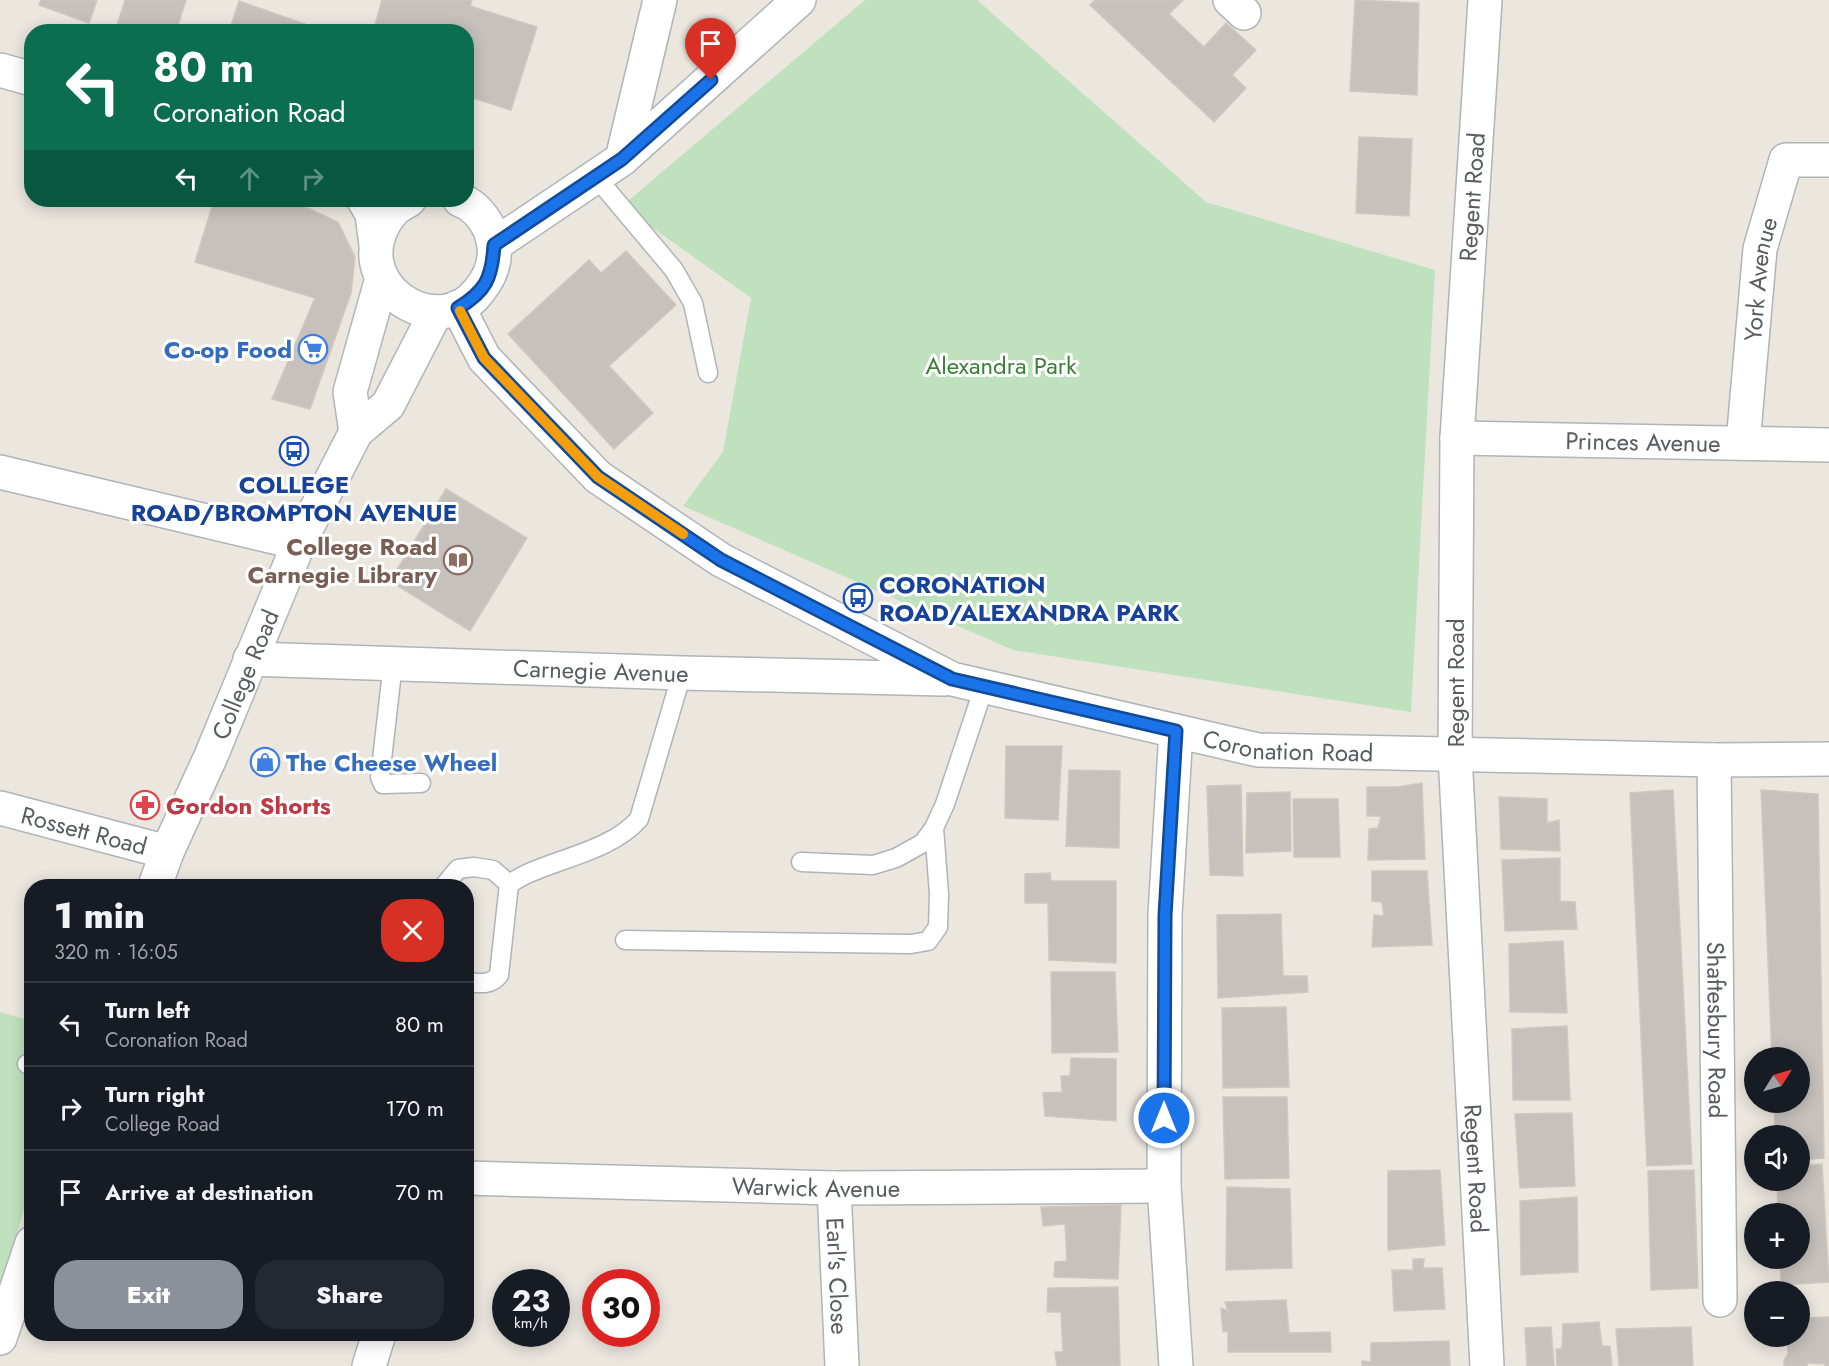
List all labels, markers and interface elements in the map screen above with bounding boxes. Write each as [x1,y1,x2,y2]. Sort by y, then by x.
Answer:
pin [685,18,736,80]
icon: arrive [694,27,727,60]
text: 80 m [153,37,254,98]
icon: left [54,48,132,126]
text: Coronation Road [153,93,346,132]
street label: Regent Road [1450,131,1494,263]
icon: left [170,162,203,195]
icon: ahead [233,162,266,195]
icon: right [296,162,329,195]
street label: York Avenue [1735,213,1786,342]
place label: Co-op Food [164,332,292,367]
supermarket icon: Co-op Food [297,333,329,365]
park label: Alexandra Park [925,348,1077,383]
street label: Princes Avenue [1565,423,1721,460]
bus stop icon: COLLEGE ROAD/BROMPTON AVENUE [278,435,310,467]
place label: COLLEGE ROAD/BROMPTON AVENUE [131,467,457,530]
place label: College Road Carnegie Library [248,529,437,592]
library icon: College Road Carnegie Library [442,544,474,576]
place label: CORONATION ROAD/ALEXANDRA PARK [879,567,1180,630]
bus stop icon: CORONATION ROAD/ALEXANDRA PARK [842,582,874,614]
street label: College Road [202,604,287,745]
street label: Regent Road [1438,618,1473,748]
street label: Carnegie Avenue [513,650,689,691]
street label: Coronation Road [1199,720,1374,770]
place label: The Cheese Wheel [286,745,497,780]
shop icon: The Cheese Wheel [249,746,281,778]
place label: Gordon Shorts [166,788,331,823]
pharmacy icon: Gordon Shorts [129,789,161,821]
street label: Rossett Road [17,797,151,864]
text: 1 min [54,889,145,941]
button: close [381,899,444,962]
text: 320 m · 16:05 [54,938,178,967]
street label: Shaftesbury Road [1699,941,1735,1119]
text: Turn left [105,994,190,1026]
icon: left [54,1008,87,1041]
text: 80 m [395,1008,444,1040]
text: Coronation Road [105,1026,248,1055]
north arrow [1744,1047,1810,1113]
map controls [1744,1047,1810,1347]
text: Turn right [105,1078,205,1110]
position arrow [1132,1086,1196,1150]
icon: right [54,1092,87,1125]
text: 170 m [386,1092,444,1124]
street label: Regent Road [1456,1103,1498,1234]
text: College Road [105,1110,220,1139]
button: sound [1744,1125,1810,1191]
street label: Warwick Avenue [731,1168,900,1206]
icon: arrive [54,1176,87,1209]
text: Arrive at destination [105,1176,314,1208]
text: 70 m [395,1176,444,1208]
button: + [1744,1203,1810,1269]
street label: Earl's Close [818,1217,858,1335]
button: Exit [54,1260,243,1329]
button: Share [255,1260,444,1329]
speed limit sign: 30 [582,1269,660,1347]
text: 23 [512,1279,550,1322]
button: − [1744,1281,1810,1347]
text: km/h [514,1312,548,1334]

